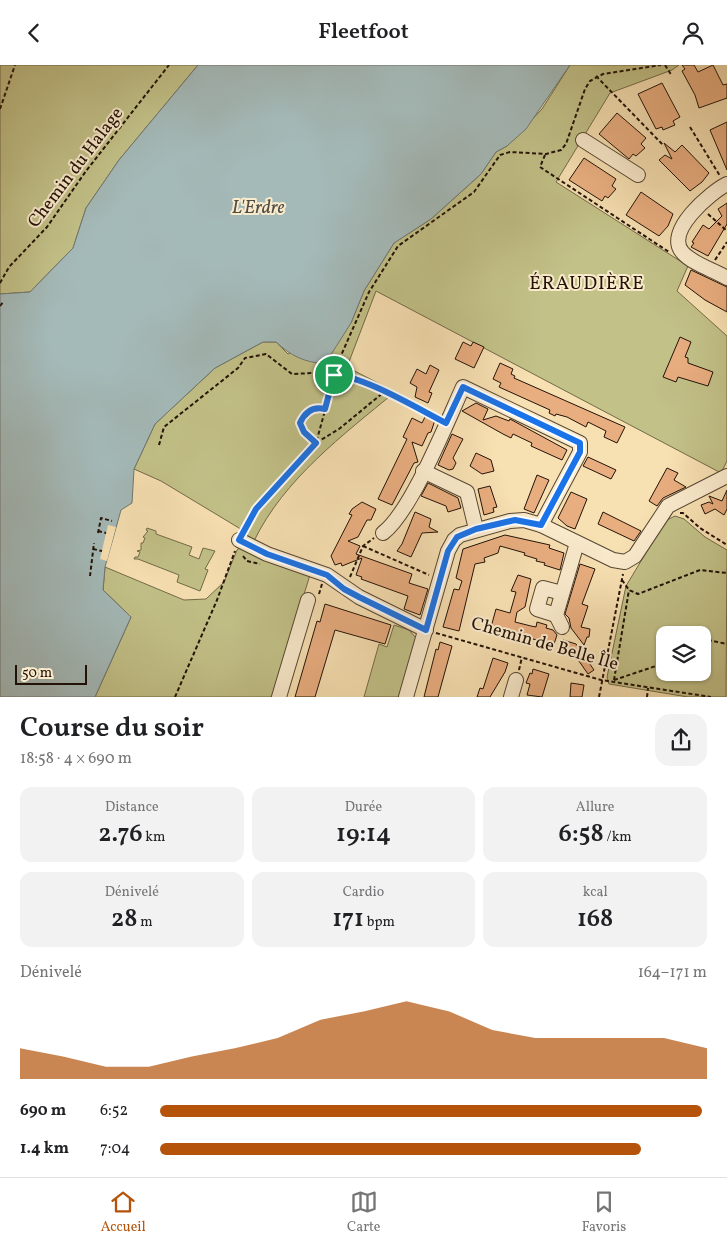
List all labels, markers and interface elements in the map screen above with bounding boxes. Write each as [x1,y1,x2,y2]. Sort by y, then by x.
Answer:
text: Fleetfoot [318,17,409,48]
icon: back [20,19,48,47]
icon: person [679,19,707,47]
street label: Chemin du Halage [23,102,130,233]
water label: L'Erdre [232,195,284,221]
district label: ÉRAUDIÈRE [529,271,645,297]
pin [313,354,355,396]
icon: arrive [320,361,348,389]
street label: Chemin de Belle Île [468,611,621,677]
map controls [656,626,711,681]
button: layers [656,626,711,681]
scale bar [15,662,88,685]
text: 50 m [22,664,52,683]
text: Course du soir [20,709,204,748]
button: share [655,714,707,766]
text: 18:58 · 4 × 690 m [20,748,132,770]
text: Distance [105,798,159,817]
text: Durée [345,798,382,817]
text: Allure [576,798,614,817]
text: 2.76 [98,817,143,852]
text: 19:14 [336,817,391,852]
text: 6:58 [559,817,604,852]
text: km [143,828,165,847]
text: /km [604,828,632,847]
text: Dénivelé [105,883,159,902]
text: Cardio [343,883,384,902]
text: kcal [583,883,608,902]
text: 28 [111,902,137,937]
text: 171 [332,902,364,937]
text: 168 [577,902,613,937]
text: m [137,913,153,932]
text: bpm [364,913,395,932]
text: Dénivelé [20,962,82,984]
text: 164–171 m [638,962,707,984]
text: 690 m [20,1100,66,1122]
text: 6:52 [100,1100,128,1122]
text: 1.4 km [20,1138,69,1160]
text: 7:04 [100,1138,130,1160]
tab: Accueil [101,1188,146,1237]
tab: Carte [347,1188,380,1237]
tab: Favoris [582,1188,626,1237]

